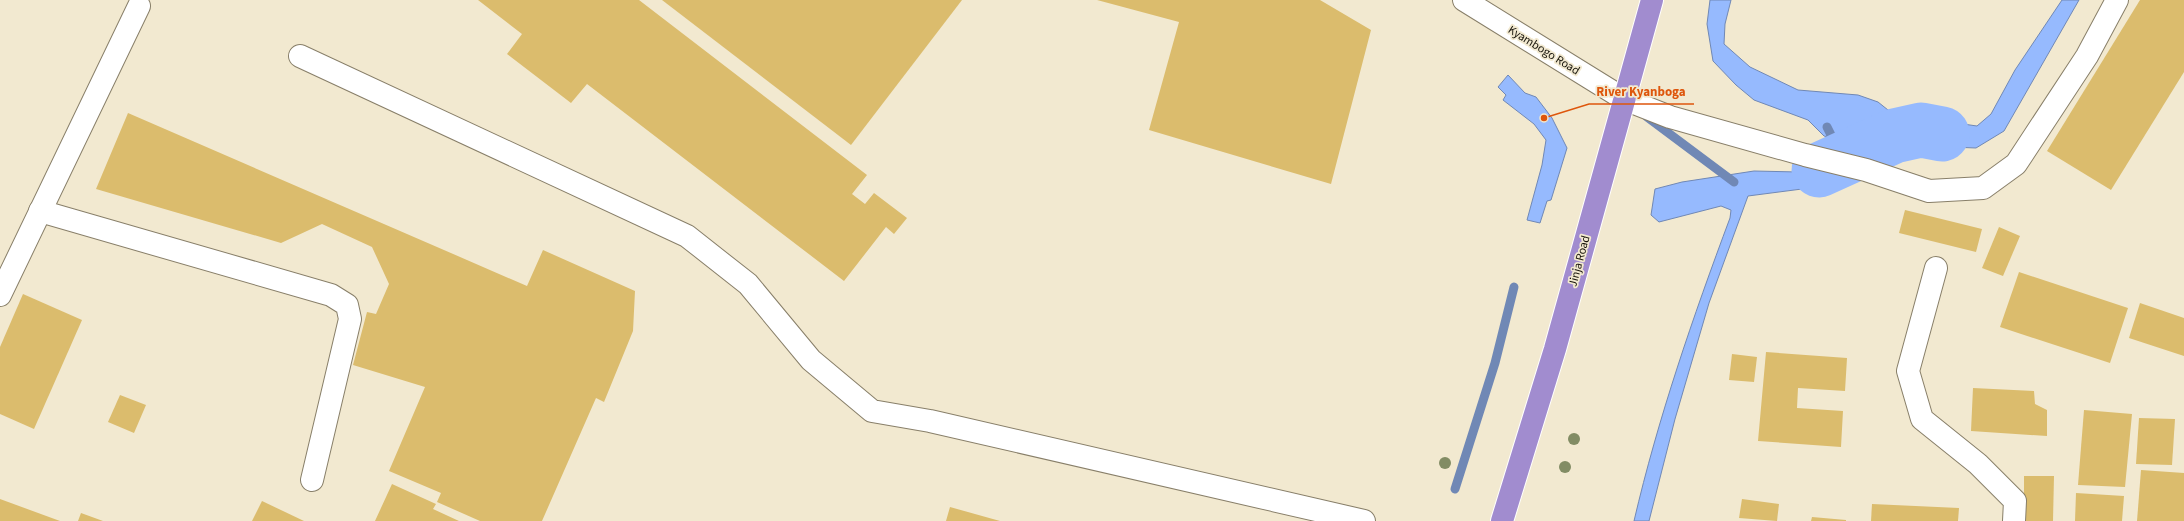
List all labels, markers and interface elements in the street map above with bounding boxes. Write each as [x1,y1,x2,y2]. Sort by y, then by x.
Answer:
street label: Kyambogo Road [1505,22,1583,79]
callout: River Kyanboga [1589,79,1694,104]
text: River Kyanboga [1596,83,1686,101]
street label: Jinja Road [1564,234,1594,289]

